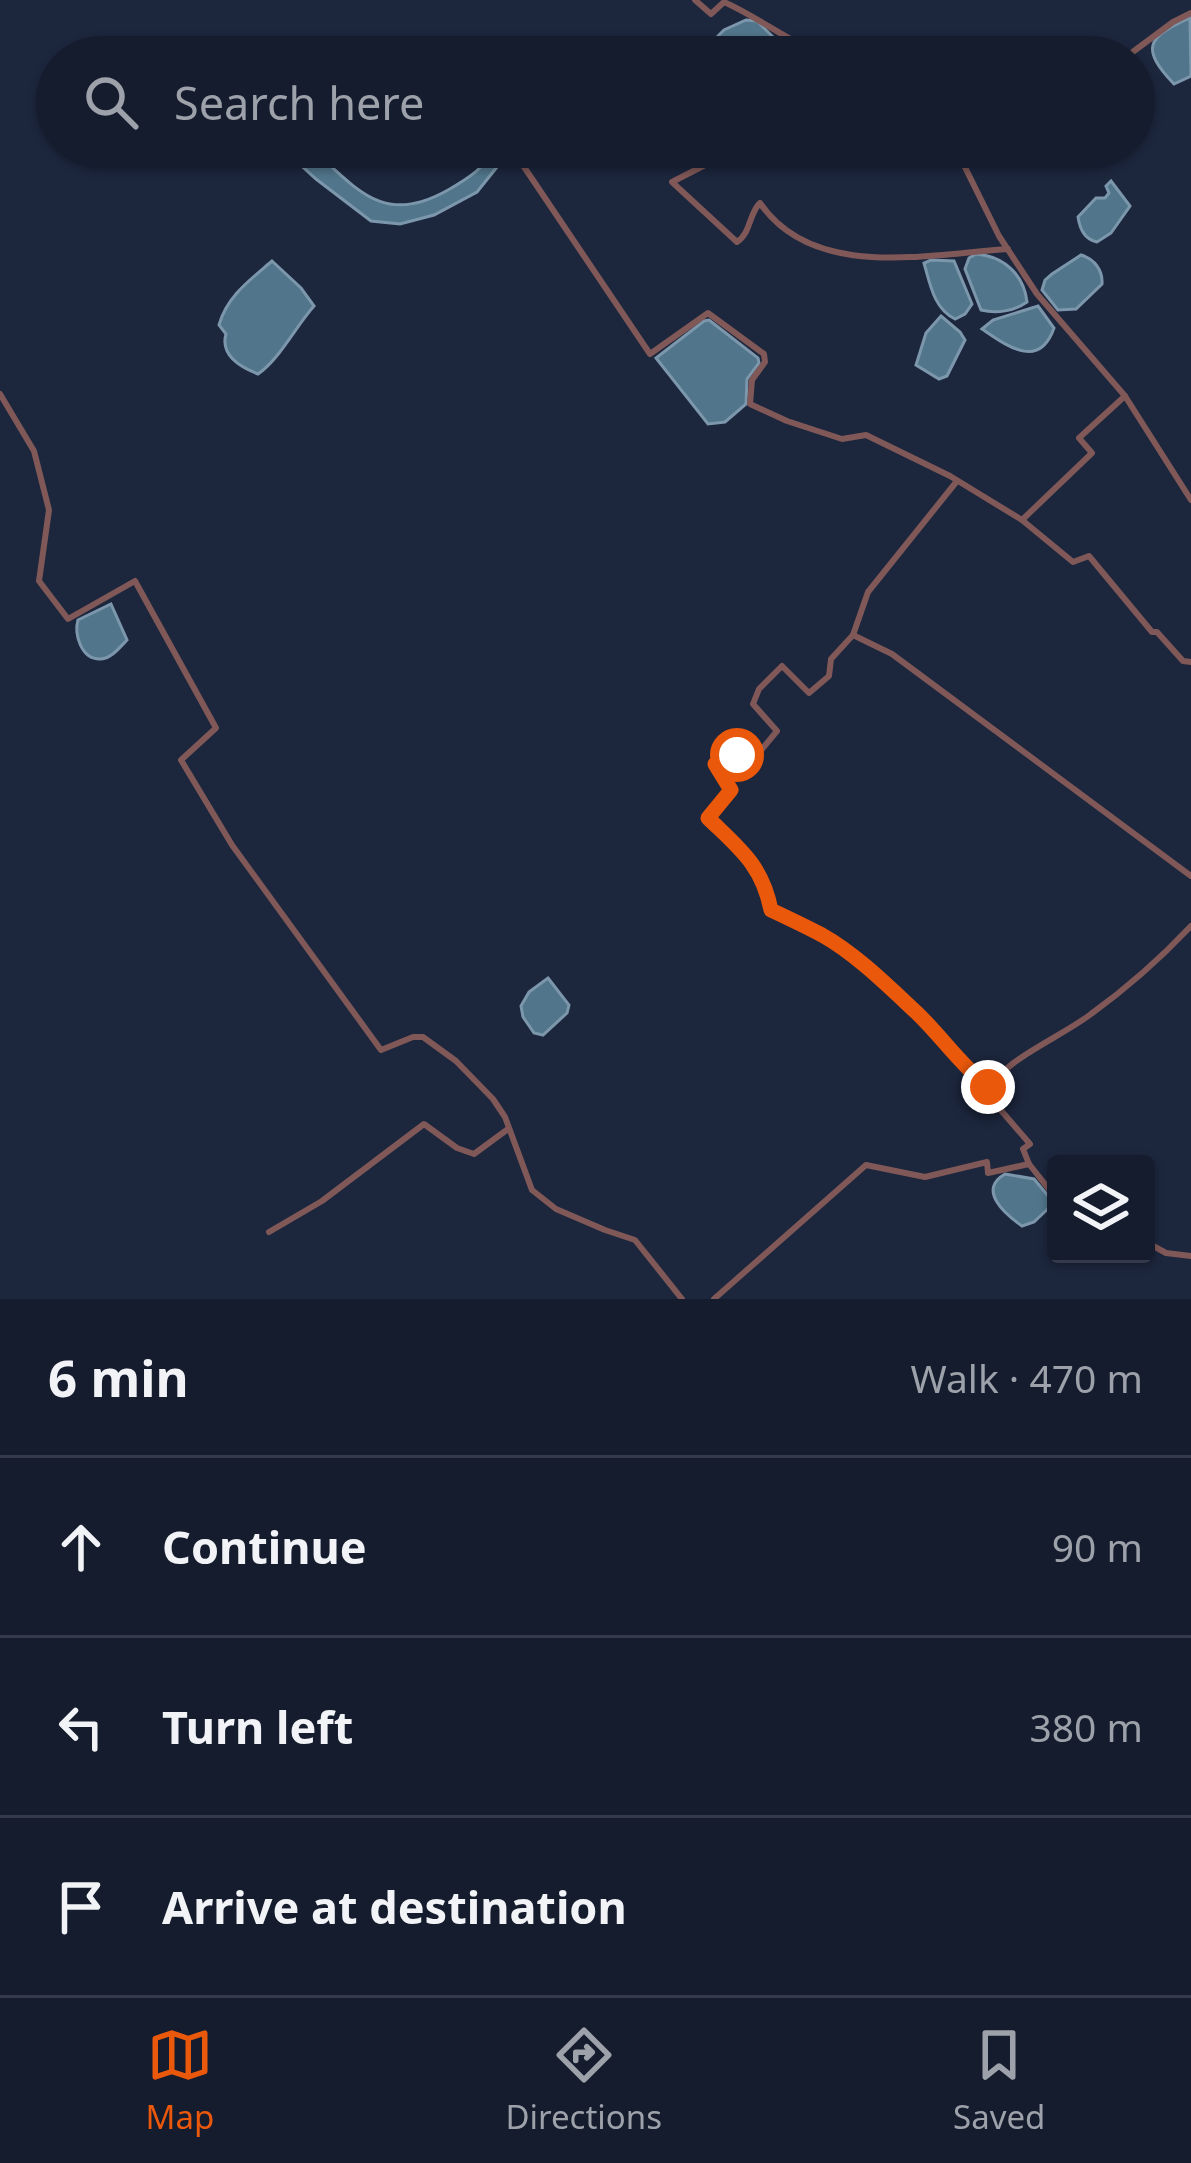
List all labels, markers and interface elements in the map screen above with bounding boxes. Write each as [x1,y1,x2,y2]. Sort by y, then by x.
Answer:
search box [36,36,1155,168]
icon: search [78,69,144,135]
text: Search here [174,72,424,133]
route start [710,728,764,782]
route end [961,1060,1015,1114]
map controls [1047,1155,1155,1263]
button: layers [1047,1155,1155,1263]
text: 6 min [48,1342,189,1412]
text: Walk · 470 m [910,1351,1143,1404]
icon: ahead [48,1514,114,1580]
text: Continue [162,1516,367,1577]
text: 90 m [1052,1520,1143,1573]
icon: left [48,1694,114,1760]
text: Turn left [162,1696,353,1757]
text: 380 m [1029,1700,1143,1753]
icon: arrive [48,1874,114,1940]
text: Arrive at destination [162,1876,627,1937]
tab: Map [146,2022,214,2139]
tab: Directions [505,2022,662,2139]
tab: Saved [953,2022,1045,2139]

